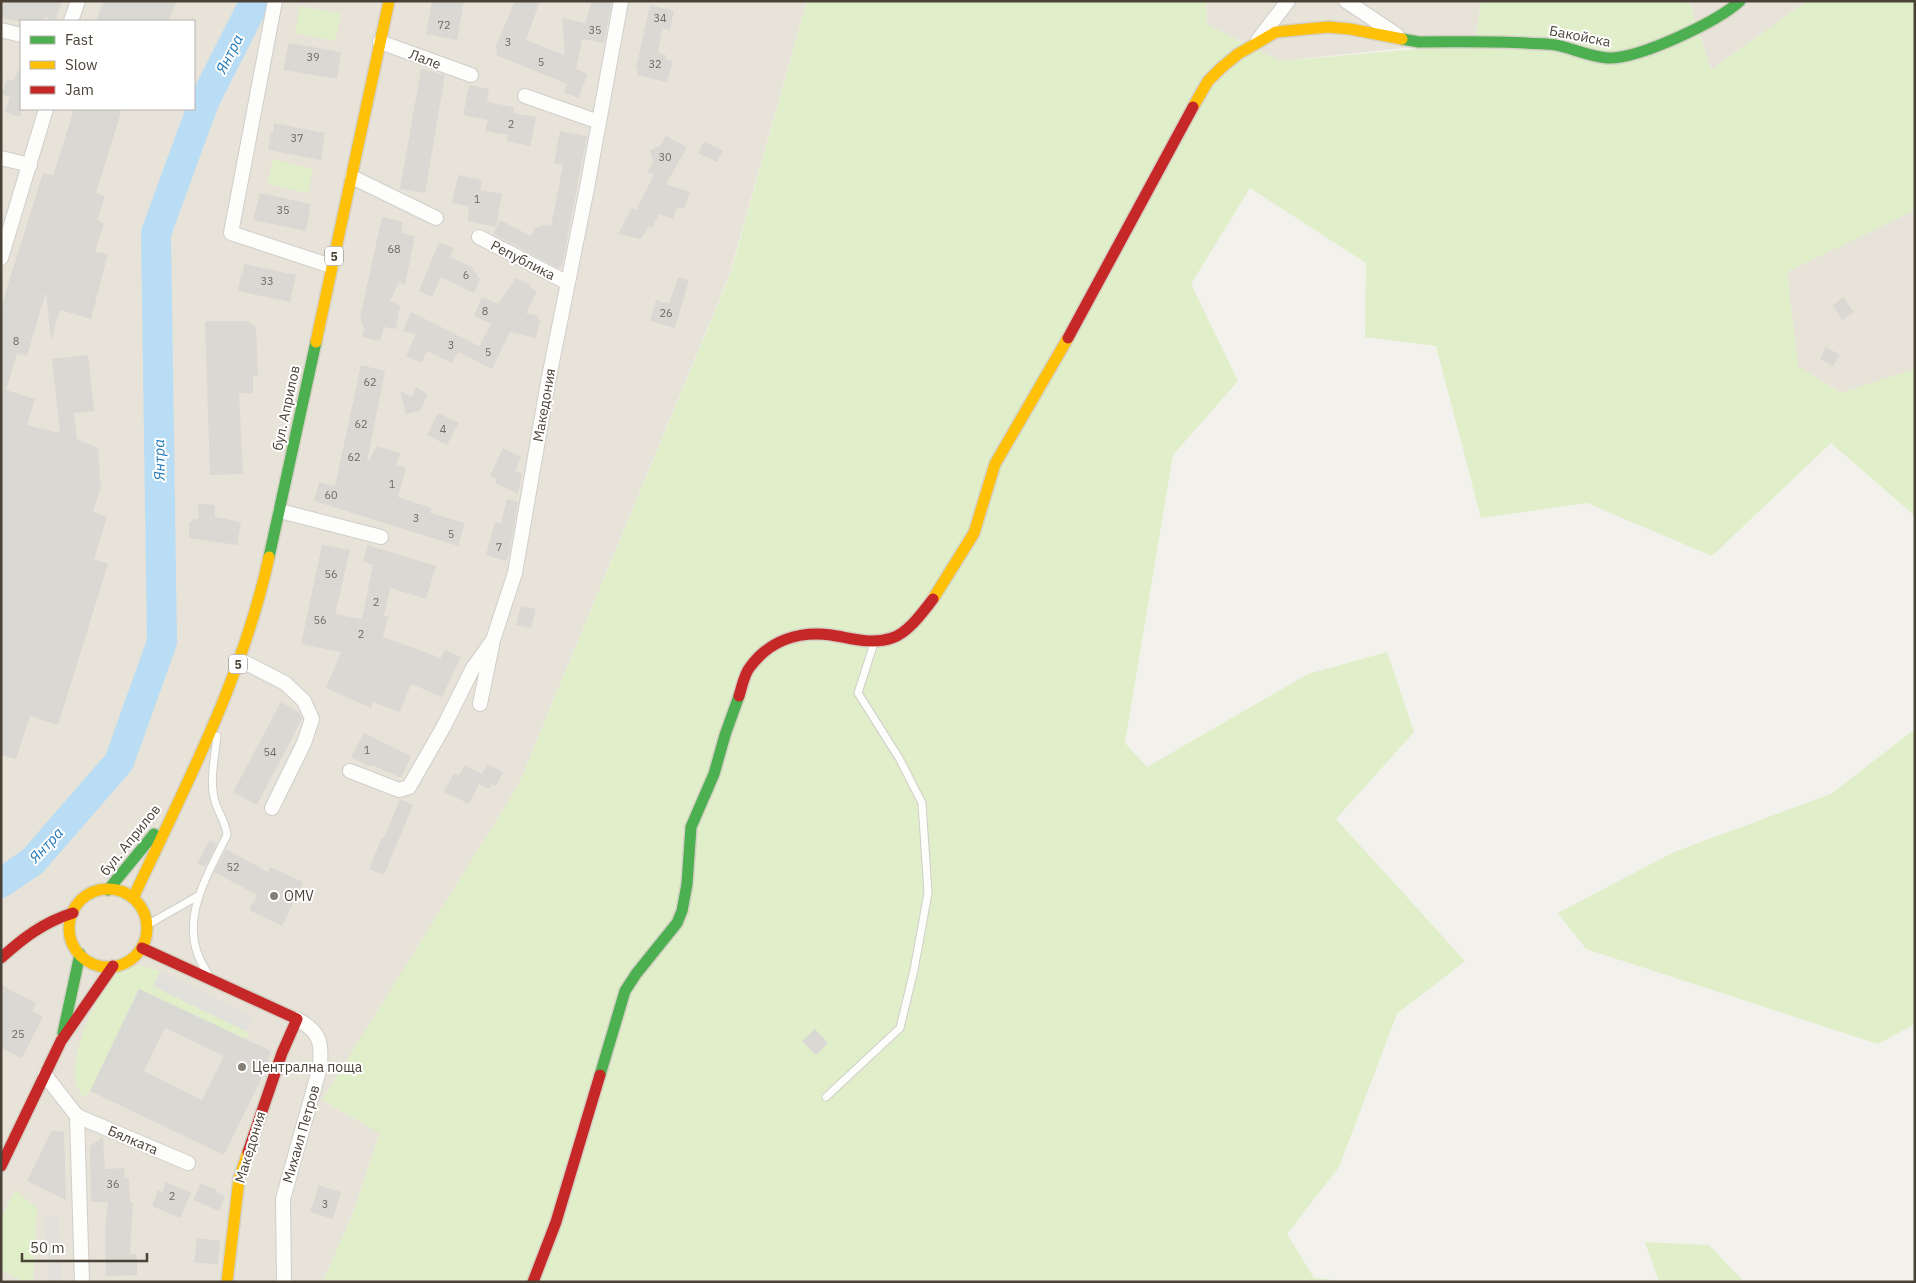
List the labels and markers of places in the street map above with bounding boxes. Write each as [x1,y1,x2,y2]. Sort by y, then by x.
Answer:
place label: OMV [284,887,314,905]
marker: OMV [268,890,280,902]
place label: Централна поща [252,1058,363,1076]
marker: Централна поща [236,1061,248,1073]

